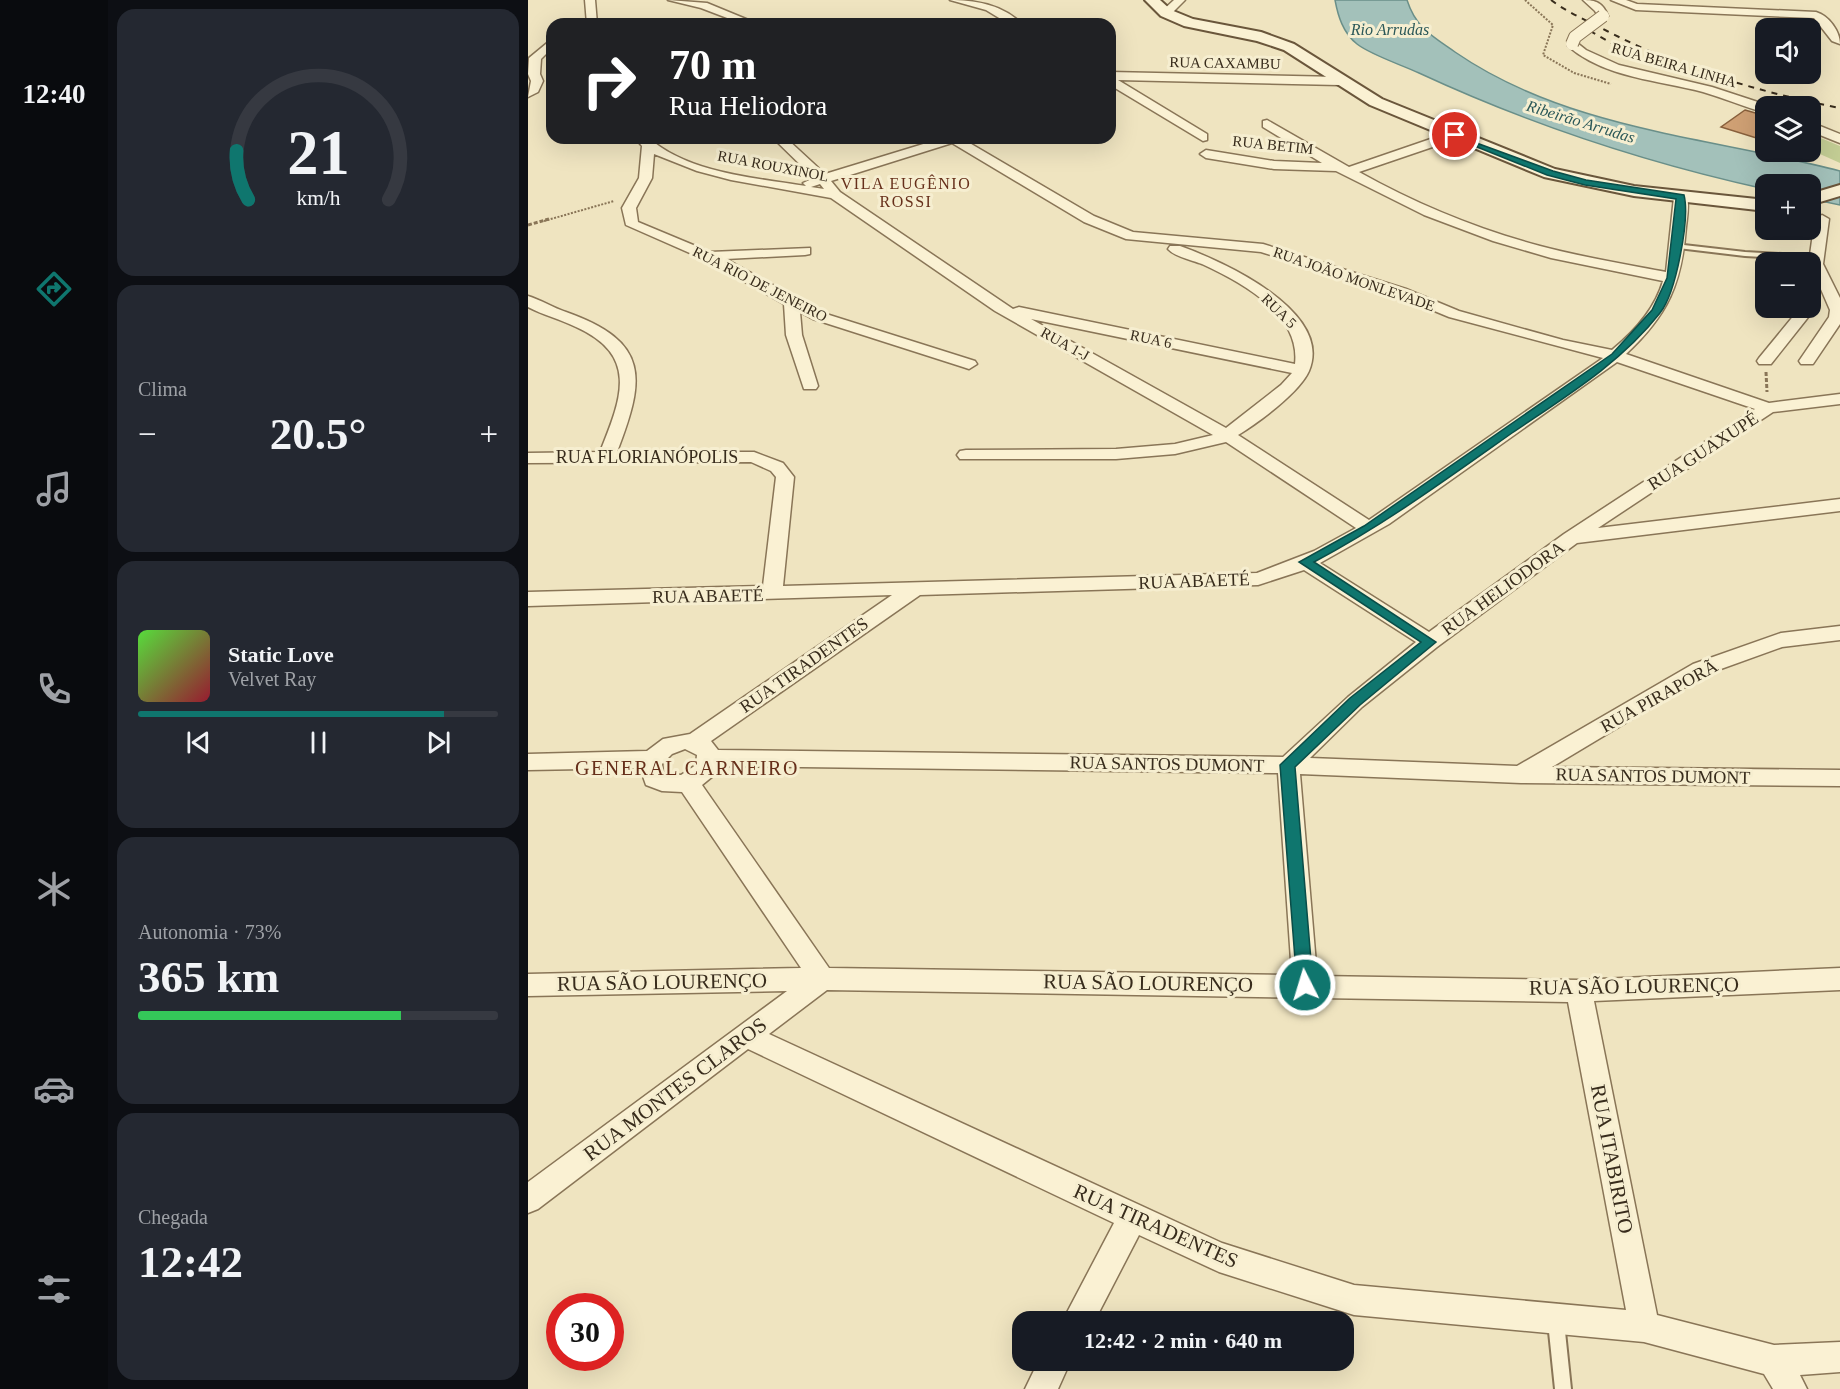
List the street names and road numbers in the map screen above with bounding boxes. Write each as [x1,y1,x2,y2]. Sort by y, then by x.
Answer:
street label: RUA BEIRA LINHA [1610,40,1738,91]
street label: RUA CAXAMBU [1169,54,1281,72]
street label: RUA BETIM [1232,133,1314,157]
street label: RUA ROUXINOL [716,147,830,185]
street label: RUA RIO DE JENEIRO [690,243,830,325]
street label: RUA JOÃO MONLEVADE [1271,244,1437,314]
street label: RUA 5 [1258,291,1300,331]
street label: RUA 1-J [1038,324,1092,364]
street label: RUA 6 [1129,327,1174,351]
street label: RUA GUAXUPÉ [1644,407,1762,494]
street label: RUA FLORIANÓPOLIS [556,446,738,467]
street label: RUA HELIODORA [1438,537,1568,639]
street label: RUA ABAETÉ [1138,568,1250,593]
street label: RUA ABAETÉ [652,584,764,607]
street label: RUA TIRADENTES [736,613,872,717]
street label: RUA PIRAPORÃ [1597,655,1721,736]
street label: RUA SANTOS DUMONT [1069,752,1265,776]
street label: RUA SANTOS DUMONT [1555,764,1751,788]
street label: RUA SÃO LOURENÇO [557,968,767,996]
street label: RUA SÃO LOURENÇO [1043,969,1253,997]
street label: RUA SÃO LOURENÇO [1529,972,1739,1000]
street label: RUA MONTES CLAROS [579,1012,771,1166]
street label: RUA ITABIRITO [1586,1082,1638,1236]
street label: RUA TIRADENTES [1070,1179,1242,1273]

